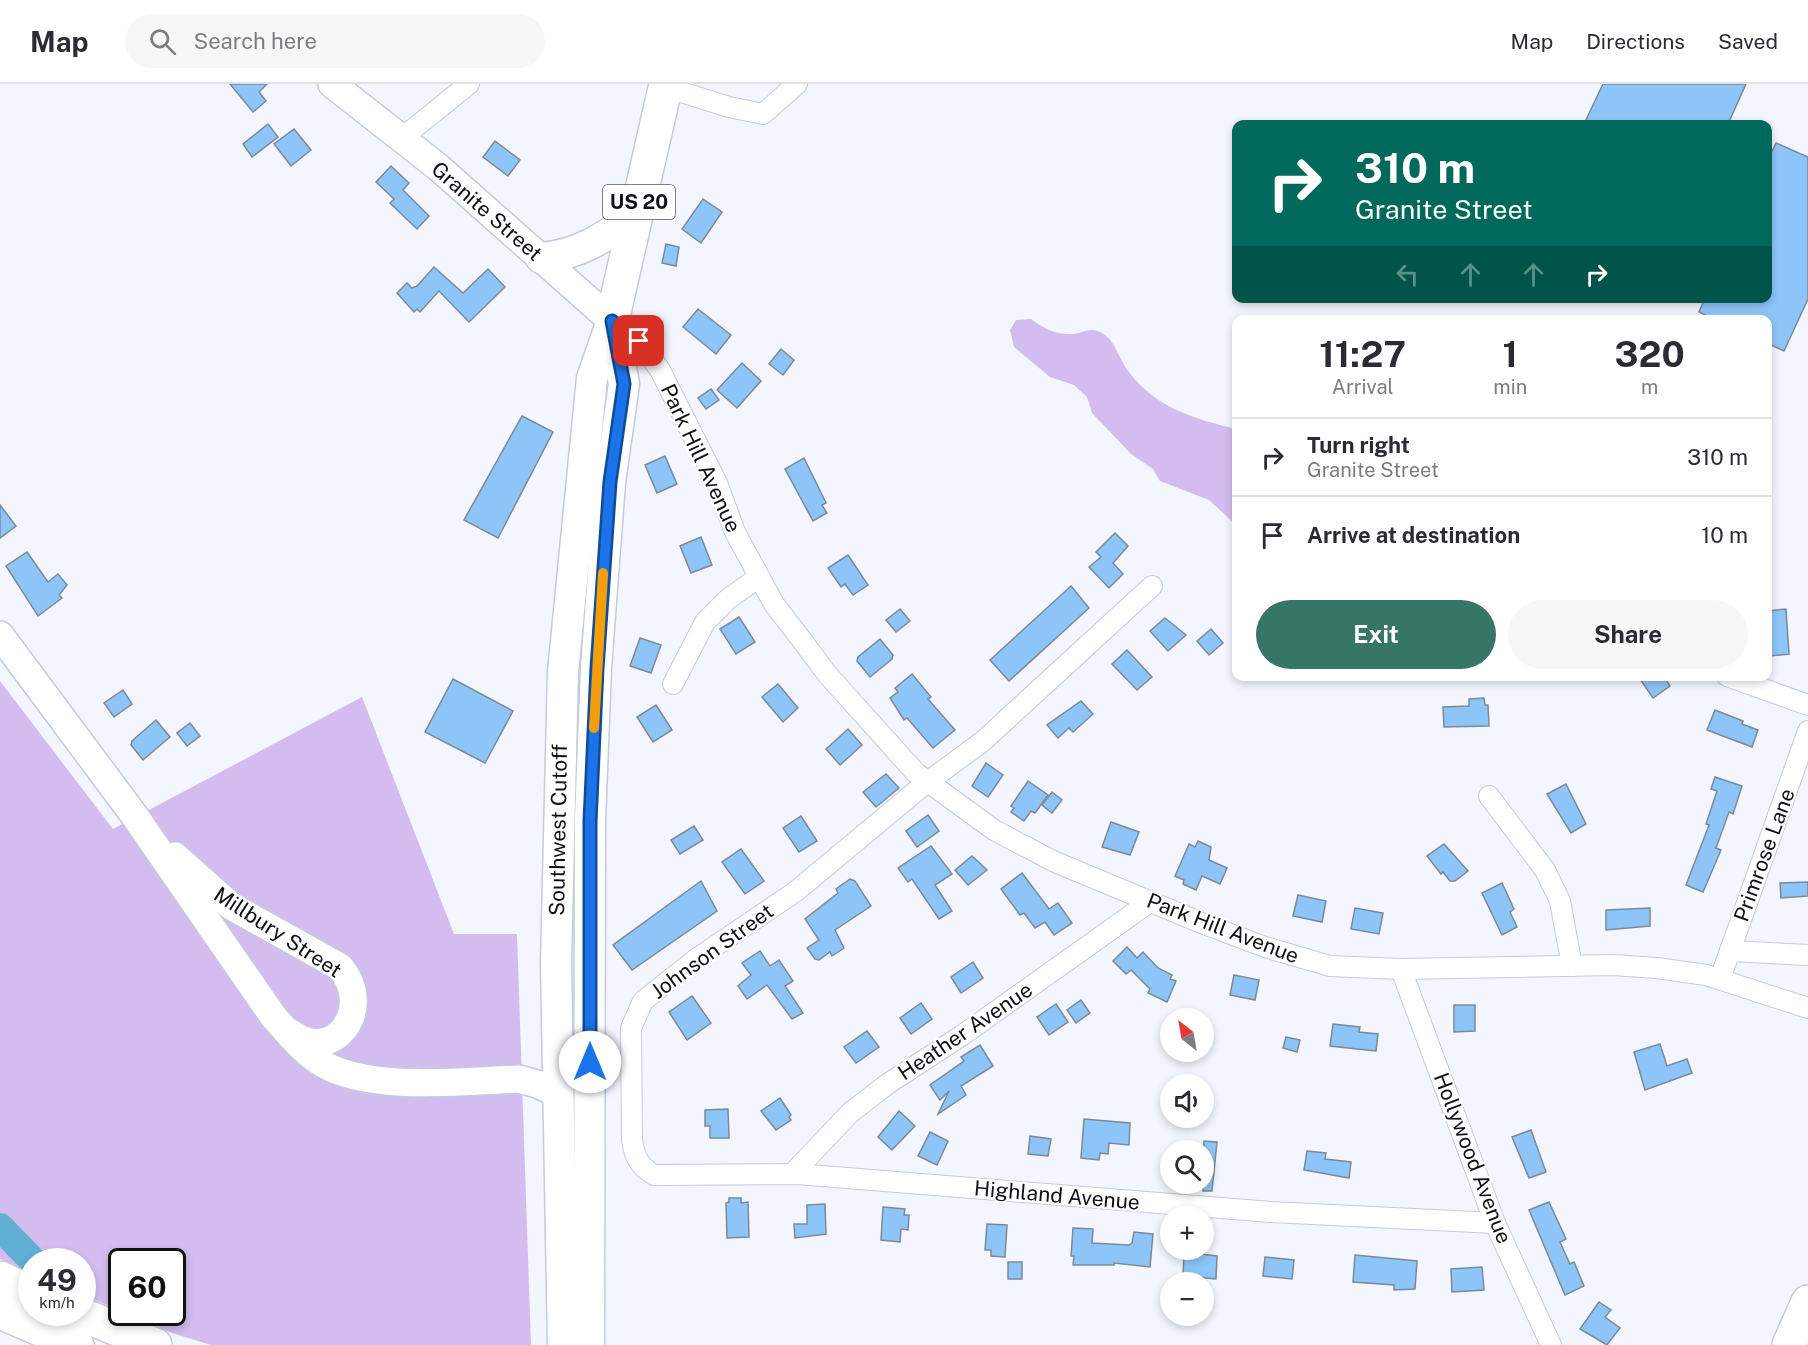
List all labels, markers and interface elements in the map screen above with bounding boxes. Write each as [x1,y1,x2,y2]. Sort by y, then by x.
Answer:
search box [125,14,545,68]
text: Map [30,25,89,58]
icon: search [146,25,179,58]
text: Search here [194,28,317,54]
text: Map [1511,29,1553,54]
text: Directions [1586,29,1685,54]
text: Saved [1718,29,1778,54]
text: 310 m [1355,143,1475,192]
icon: right [1256,144,1334,222]
street label: Granite Street [427,156,547,266]
road number: US 20 [603,185,675,219]
text: Granite Street [1355,193,1533,225]
icon: left [1391,258,1424,291]
icon: ahead [1454,258,1487,291]
icon: ahead [1517,258,1550,291]
icon: right [1580,258,1613,291]
pin [613,315,664,366]
icon: arrive [622,324,655,357]
text: 11:27 [1319,333,1406,375]
text: 1 [1503,333,1518,375]
text: 320 [1615,333,1685,375]
text: Arrival [1332,375,1394,399]
text: min [1493,375,1527,399]
text: m [1641,375,1658,399]
street label: Park Hill Avenue [656,380,746,536]
text: Turn right [1307,432,1410,458]
icon: right [1256,441,1289,474]
text: 310 m [1687,444,1748,470]
text: Granite Street [1307,458,1439,482]
icon: arrive [1256,519,1289,552]
text: Arrive at destination [1307,522,1520,548]
text: 10 m [1701,522,1748,548]
button: Exit [1256,600,1496,669]
button: Share [1508,600,1748,669]
street label: Southwest Cutoff [544,744,572,916]
street label: Primrose Lane [1728,785,1800,925]
street label: Millbury Street [209,881,347,983]
street label: Park Hill Avenue [1143,887,1303,969]
street label: Johnson Street [646,898,778,1004]
street label: Heather Avenue [893,977,1037,1085]
north arrow [1160,1008,1214,1062]
map controls [1160,1008,1214,1326]
position arrow [558,1030,622,1094]
street label: Hollywood Avenue [1429,1069,1517,1247]
button: sound [1160,1074,1214,1128]
button: search [1160,1140,1214,1194]
street label: Highland Avenue [973,1175,1141,1215]
button: + [1160,1206,1214,1260]
speed limit sign: 60 [108,1248,186,1326]
text: 49 [37,1262,77,1298]
button: − [1160,1272,1214,1326]
text: km/h [39,1294,75,1311]

